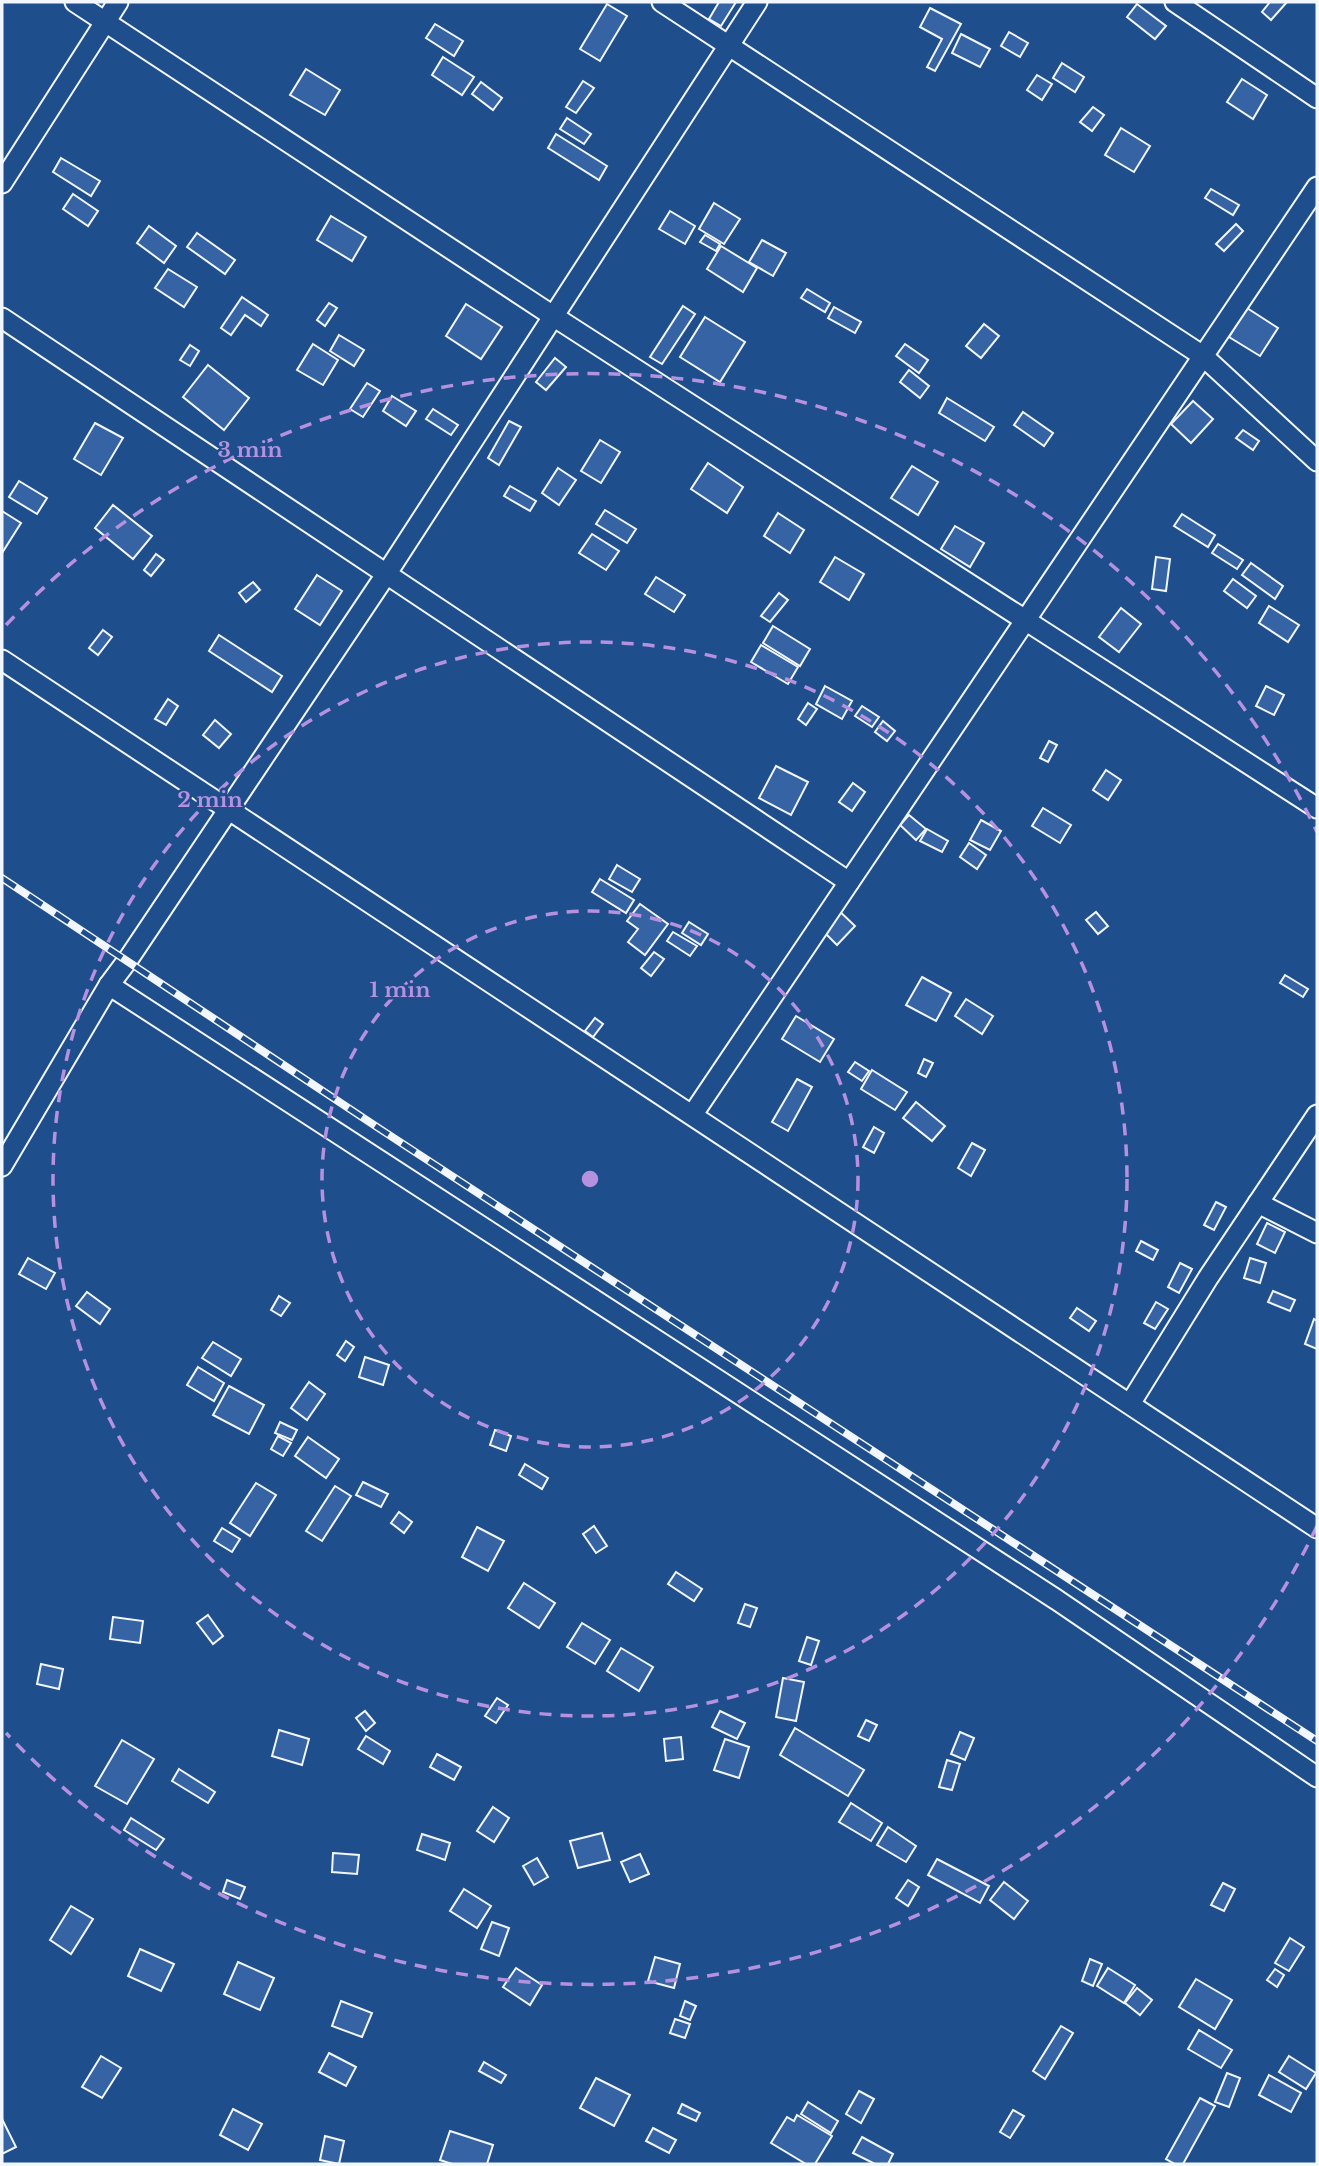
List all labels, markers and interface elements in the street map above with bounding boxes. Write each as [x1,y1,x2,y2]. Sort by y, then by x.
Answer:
text: 3 min [217,437,283,463]
text: 2 min [177,787,243,813]
text: 1 min [370,977,430,1003]
centre of rings [578,1167,602,1191]

